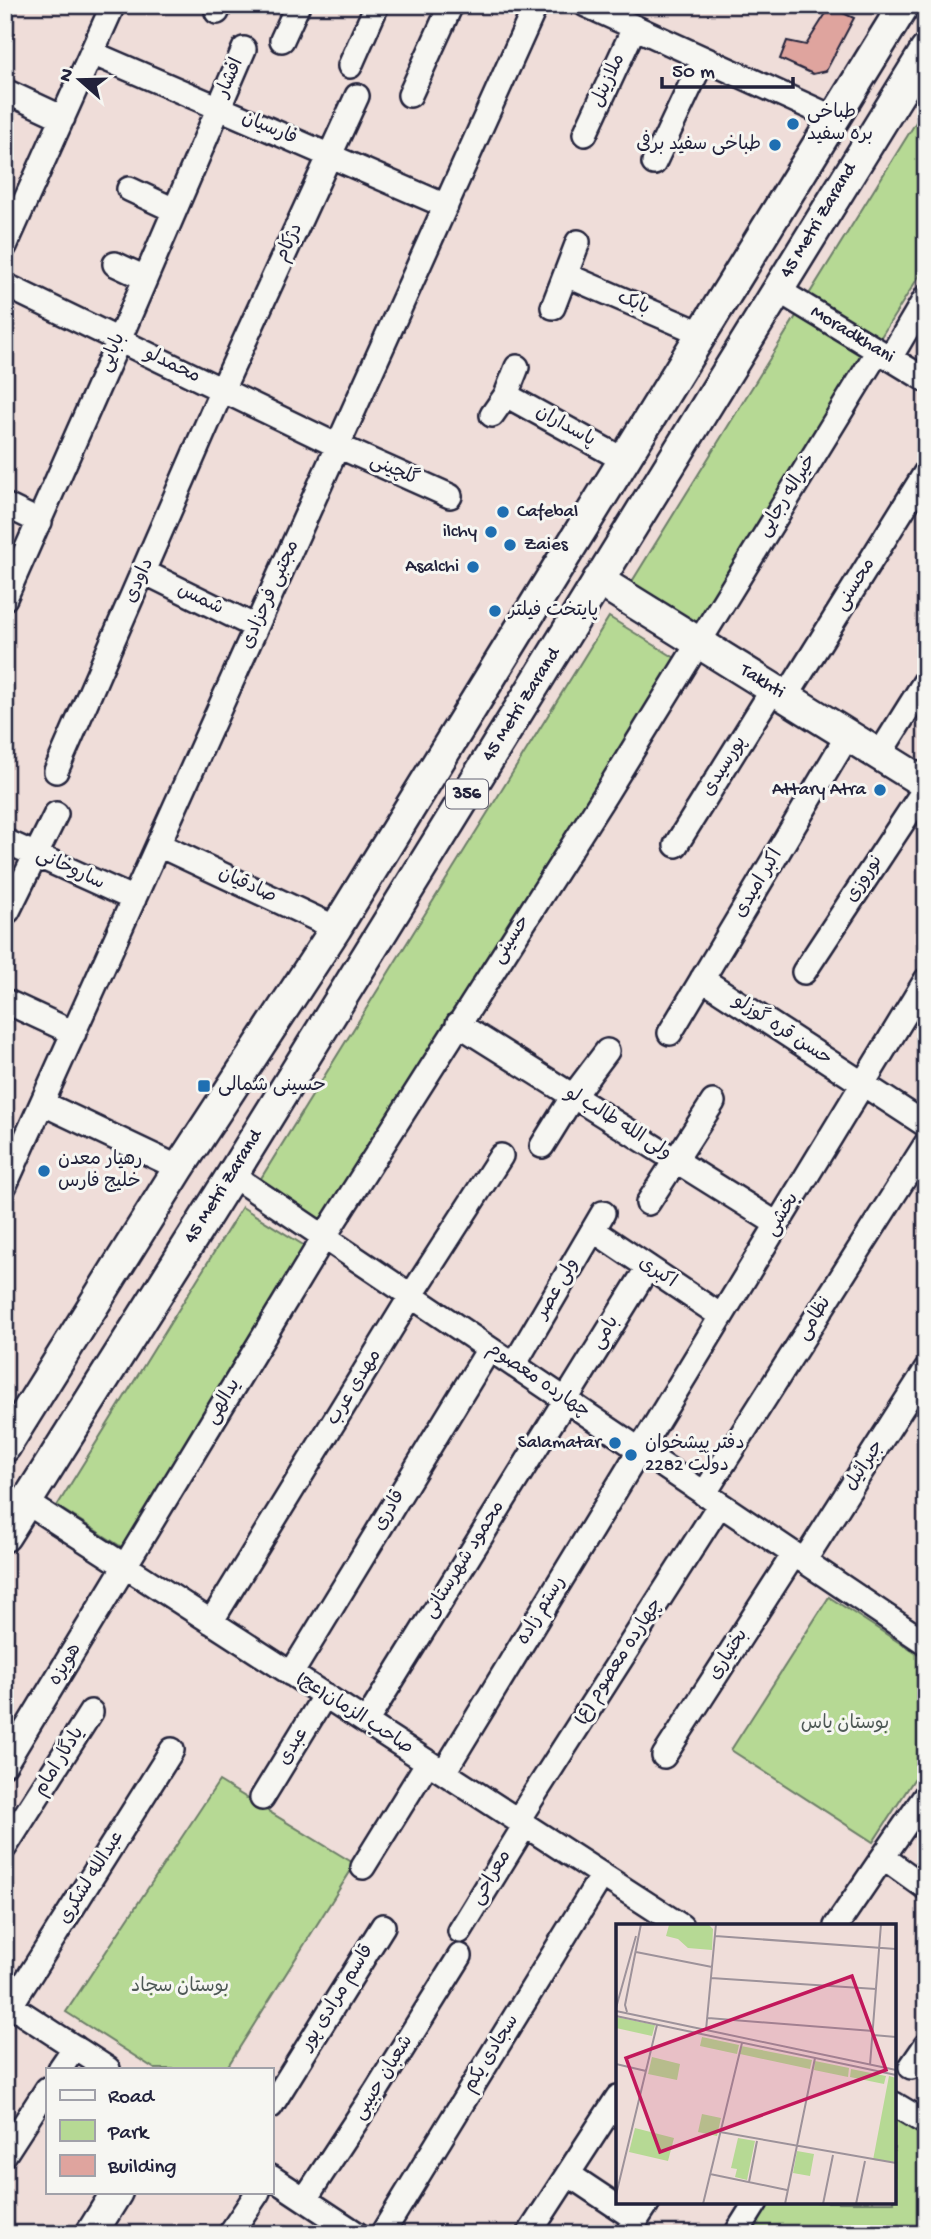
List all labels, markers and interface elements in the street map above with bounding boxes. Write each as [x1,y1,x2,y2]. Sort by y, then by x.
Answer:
north arrow [46,46,116,116]
scale bar [662,46,793,90]
street label: ملازینل [587,51,631,111]
street label: افشار [211,55,250,103]
text: 50 m [672,61,715,86]
text: N [54,66,80,85]
place label: طباخی بره سفید [807,102,873,147]
street label: فارسیان [238,107,300,151]
marker: طباخی بره سفید [785,116,801,132]
place label: طباخی سفید برفی [636,130,761,157]
marker: طباخی سفید برفی [767,137,783,153]
street label: 45 Metri Zarand [776,158,863,283]
street label: دژکام [271,220,309,266]
street label: بابک [613,287,653,321]
street label: Moradkhani [806,301,898,369]
street label: بابایی [95,330,131,376]
street label: محمدلو [139,342,204,389]
street label: پاسداران [531,401,599,453]
street label: گلچینی [366,448,423,492]
street label: خیراله رجایی [754,450,822,542]
place label: Cafebal [517,501,578,524]
marker: Cafebal [495,504,511,520]
place label: ilchy [443,521,478,544]
marker: ilchy [483,524,499,540]
place label: Zaies [524,534,569,557]
street label: مجتبی فرحزادی [237,537,305,653]
marker: Zaies [502,537,518,553]
street label: محسنی [831,554,881,616]
street label: داودی [120,555,160,607]
place label: Asalchi [405,556,459,579]
marker: Asalchi [465,559,481,575]
street label: شمس [173,579,227,621]
place label: پایتخت فیلتر [507,600,598,623]
marker: پایتخت فیلتر [487,603,503,619]
street label: 45 Metri Zarand [478,642,567,766]
street label: Takhti [735,659,789,705]
street label: پورسیدی [698,733,752,801]
place label: Attary Atra [772,779,867,802]
road number: 356 [446,780,488,808]
marker: Attary Atra [872,782,888,798]
street label: ساروخانی [32,844,108,896]
street label: اکبر امیدی [729,845,789,923]
street label: نوروزی [841,851,889,907]
street label: صادقیان [214,863,280,909]
street label: حسینی [488,911,536,969]
street label: حسن قره گوزلو [727,988,837,1072]
place label: حسینی شمالی [218,1075,326,1098]
marker: حسینی شمالی [196,1078,212,1094]
street label: ولی الله طالب لو [560,1082,675,1166]
street label: 45 Metri Zarand [180,1124,269,1248]
place label: رهیار معدن خلیج فارس [58,1149,142,1194]
marker: رهیار معدن خلیج فارس [36,1163,52,1179]
street label: بخشی [761,1189,805,1241]
street label: اکبری [634,1252,680,1294]
street label: ولی عصر [530,1254,585,1325]
street label: نظامی [793,1293,837,1345]
street label: بامی [587,1312,625,1354]
street label: چهارده معصوم [482,1338,594,1424]
street label: مهدی عرب [323,1346,387,1430]
street label: یدالهی [201,1375,247,1429]
place label: Salamatar [518,1432,603,1455]
place label: دفتر پیشخوان دولت 2282 [645,1433,745,1478]
marker: Salamatar [607,1435,623,1451]
street label: جبرائیل [840,1436,890,1496]
marker: دفتر پیشخوان دولت 2282 [623,1447,639,1463]
street label: قادری [369,1486,411,1536]
street label: محمود شهرستانی [420,1497,510,1623]
street label: رستم زاده [513,1572,571,1650]
street label: چهارده معصوم (ع) [570,1595,668,1729]
street label: بختیاری [704,1625,754,1685]
street label: هویزه [44,1640,88,1690]
street label: صاحب الزمان(عج) [291,1668,417,1760]
park label: بوستان یاس [801,1713,889,1736]
street label: یادگار امام [28,1722,90,1801]
street label: عبدی [274,1724,314,1770]
street label: عبدالله لشکری [54,1827,130,1929]
street label: معراحی [467,1846,517,1910]
inset map [616,1924,896,2204]
street label: قاسم مرادی پور [295,1941,380,2057]
park label: بوستان سجاد [131,1976,229,1999]
street label: سجادی یکم [459,2011,525,2097]
street label: شعبان حبیبی [349,2031,419,2125]
legend [46,2068,273,2194]
text: Road [108,2086,156,2111]
text: Park [107,2122,151,2147]
text: Building [107,2156,177,2181]

